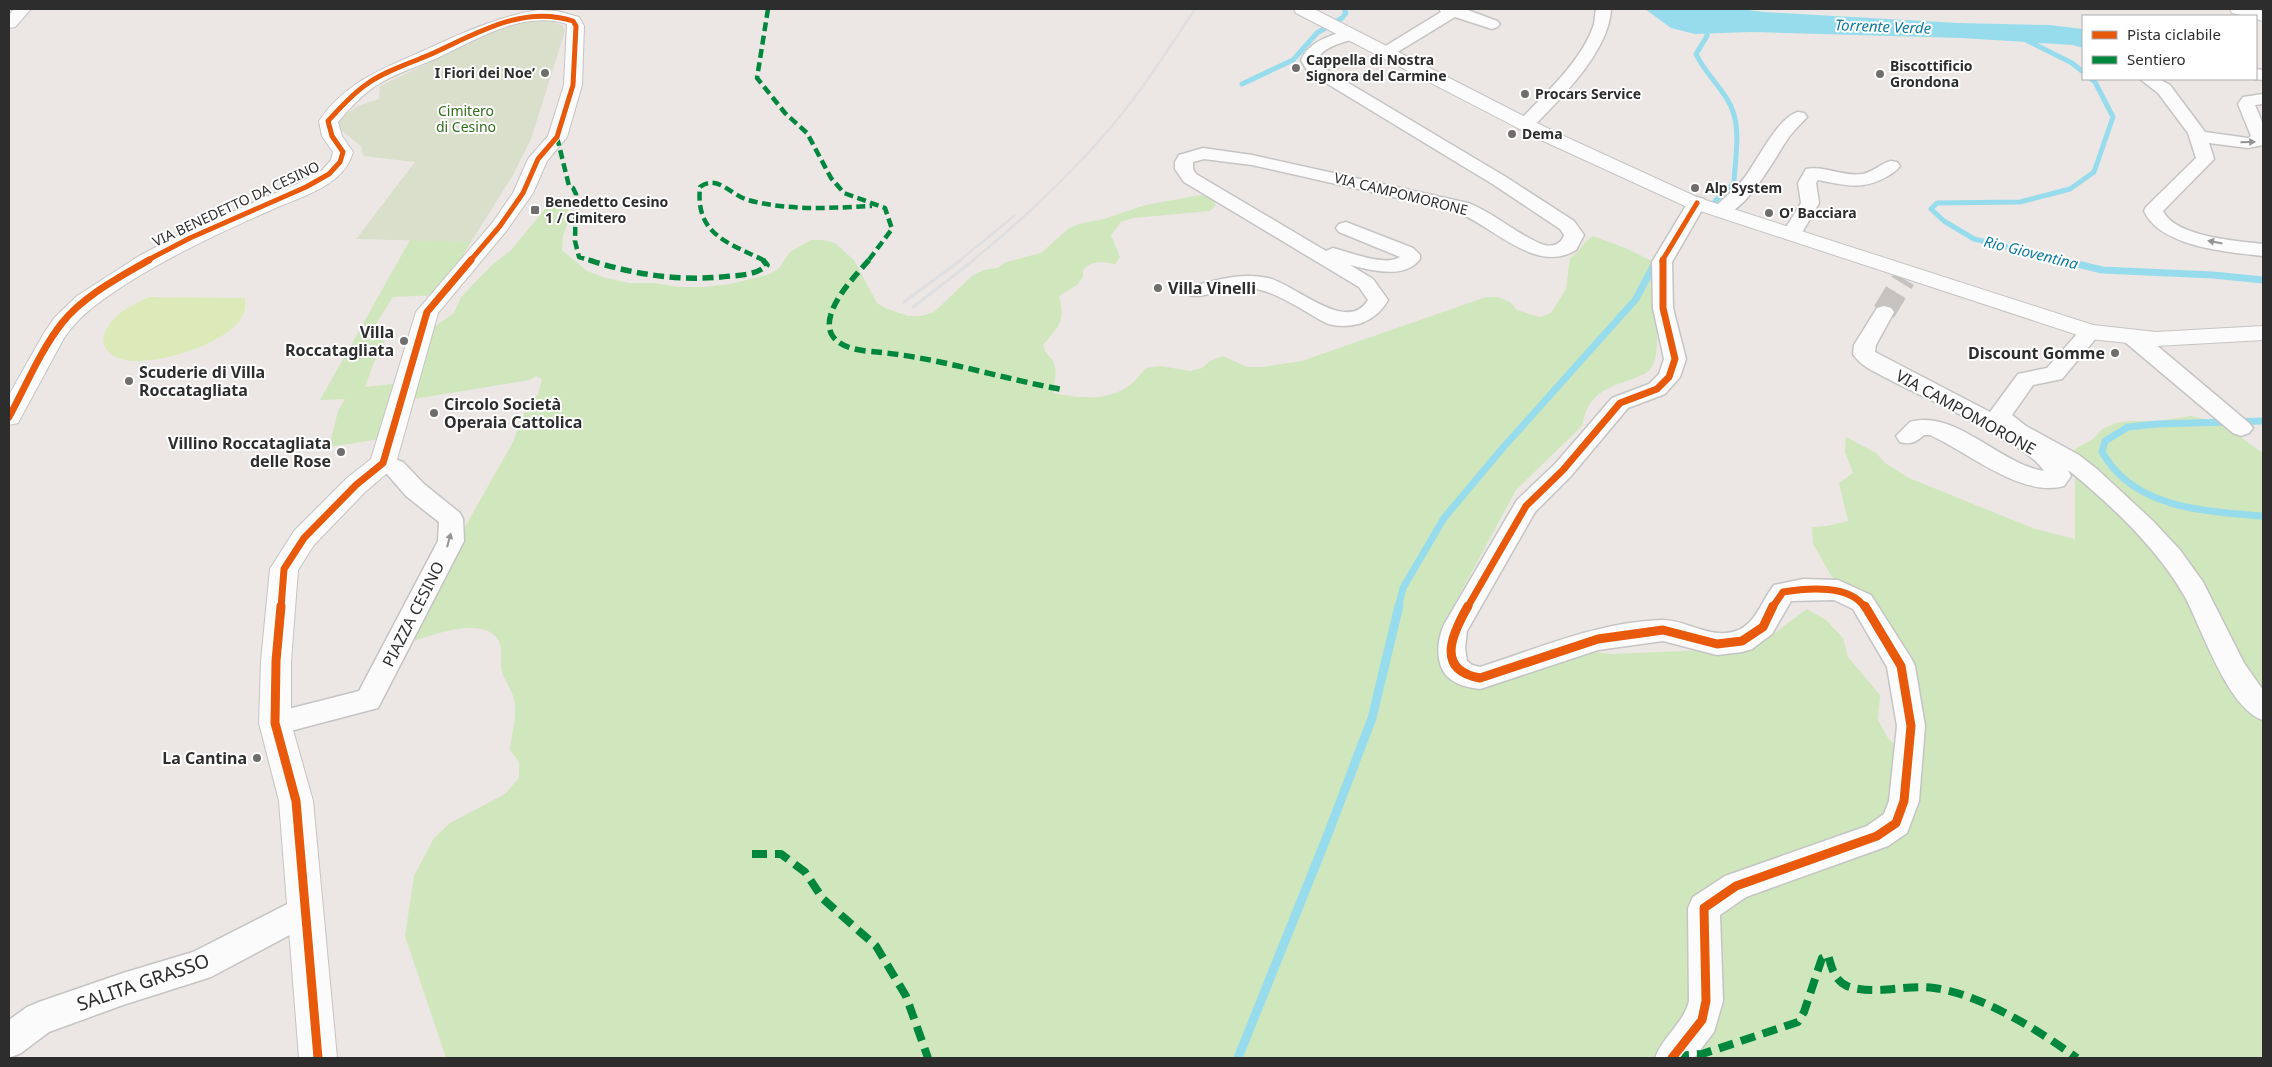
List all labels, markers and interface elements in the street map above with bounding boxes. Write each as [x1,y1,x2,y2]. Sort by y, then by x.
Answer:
water label: Torrente Verde [1835,14,1932,38]
legend [2082,15,2257,80]
text: Pista ciclabile [2127,24,2221,44]
text: Sentiero [2127,49,2186,69]
place label: Cappella di Nostra Signora del Carmine [1306,50,1447,85]
place label: Biscottificio Grondona [1890,56,1973,91]
marker: Cappella di Nostra Signora del Carmine [1290,62,1302,74]
place label: I Fiori dei Noe’ [435,63,535,82]
marker: I Fiori dei Noe’ [539,67,551,79]
marker: Biscottificio Grondona [1874,68,1886,80]
place label: Procars Service [1535,84,1641,103]
marker: Procars Service [1519,88,1531,100]
park label: Cimitero di Cesino [436,101,496,136]
place label: Dema [1522,124,1563,143]
marker: Dema [1506,128,1518,140]
one-way arrow [2240,137,2256,145]
street label: VIA BENEDETTO DA CESINO [149,156,322,251]
street label: VIA CAMPOMORONE [1332,168,1470,219]
place label: Alp System [1705,178,1782,197]
marker: Alp System [1689,182,1701,194]
place label: Benedetto Cesino 1 / Cimitero [545,192,669,227]
place label: O' Bacciara [1779,203,1857,222]
marker: Benedetto Cesino 1 / Cimitero [529,204,541,216]
marker: O' Bacciara [1763,207,1775,219]
water label: Rio Gioventina [1982,231,2081,273]
one-way arrow [2207,237,2223,245]
place label: Villa Vinelli [1168,277,1256,299]
marker: Villa Vinelli [1152,282,1164,294]
place label: Villa Roccatagliata [285,321,394,361]
marker: Villa Roccatagliata [398,335,410,347]
place label: Discount Gomme [1968,342,2105,364]
marker: Discount Gomme [2109,347,2121,359]
place label: Scuderie di Villa Roccatagliata [139,361,265,401]
street label: VIA CAMPOMORONE [1892,364,2040,460]
marker: Scuderie di Villa Roccatagliata [123,375,135,387]
place label: Circolo Società Operaia Cattolica [444,393,582,433]
marker: Circolo Società Operaia Cattolica [428,407,440,419]
place label: Villino Roccatagliata delle Rose [168,432,331,472]
marker: Villino Roccatagliata delle Rose [335,446,347,458]
one-way arrow [445,532,453,548]
street label: PIAZZA CESINO [377,557,449,671]
place label: La Cantina [162,747,247,769]
marker: La Cantina [251,752,263,764]
street label: SALITA GRASSO [73,947,213,1017]

